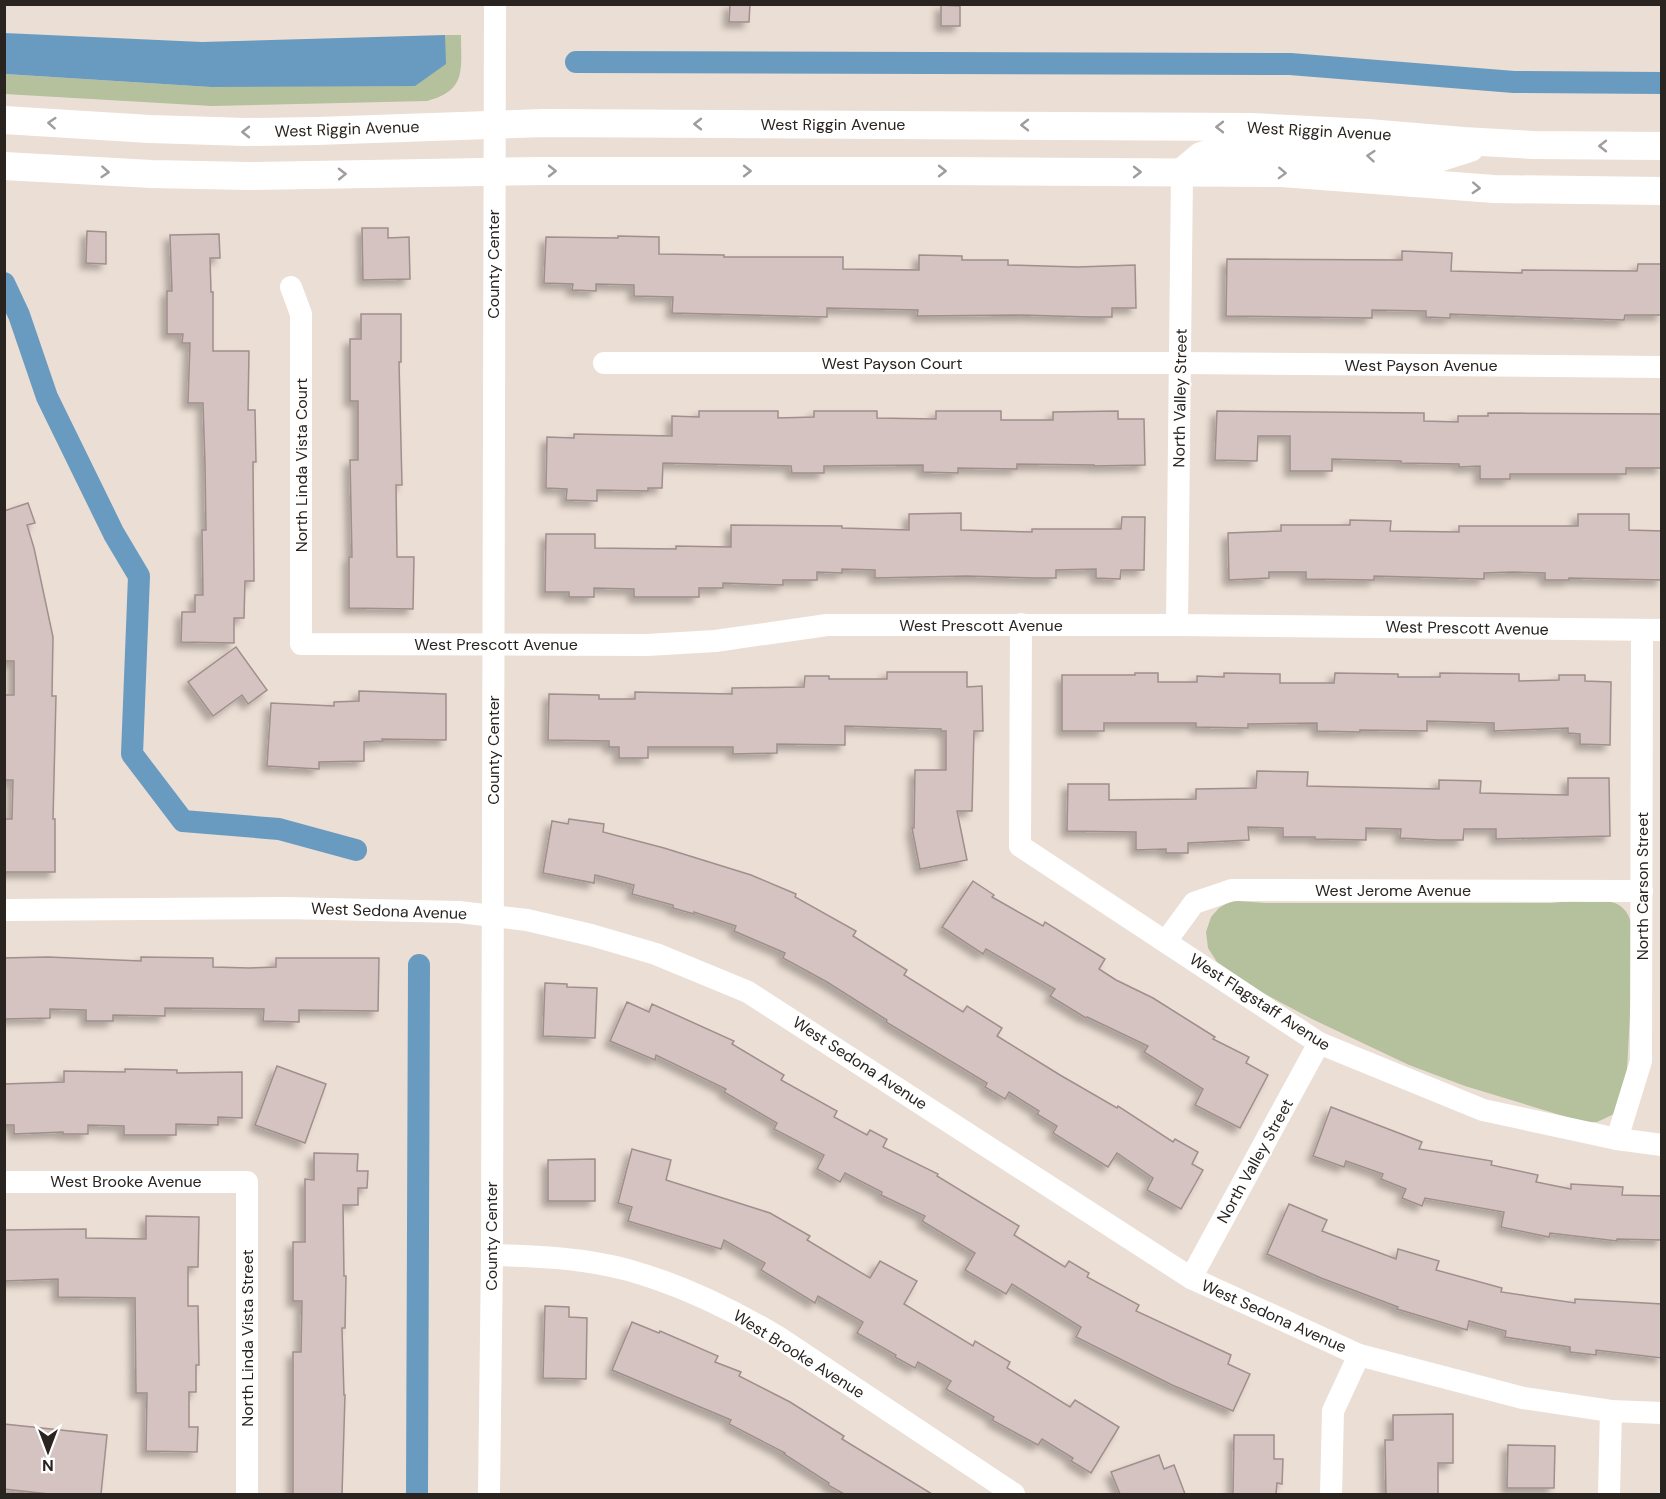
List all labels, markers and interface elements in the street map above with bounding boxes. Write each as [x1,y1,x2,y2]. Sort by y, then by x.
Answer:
street label: West Riggin Avenue [761,114,905,135]
one-way arrow [47,116,56,129]
street label: West Riggin Avenue [274,116,420,142]
street label: West Riggin Avenue [1246,117,1392,145]
one-way arrow [694,118,703,130]
one-way arrow [1020,119,1029,131]
one-way arrow [1215,121,1224,133]
one-way arrow [242,126,251,138]
one-way arrow [1599,140,1608,152]
one-way arrow [1366,150,1375,163]
one-way arrow [100,165,109,178]
one-way arrow [547,165,556,177]
one-way arrow [742,165,751,177]
one-way arrow [937,165,946,177]
one-way arrow [1132,166,1141,178]
one-way arrow [1278,167,1287,180]
one-way arrow [338,168,347,180]
one-way arrow [1472,181,1481,194]
street label: County Center [483,209,504,319]
street label: North Valley Street [1168,328,1192,468]
street label: West Payson Court [821,353,963,374]
street label: West Payson Avenue [1344,355,1498,376]
street label: North Linda Vista Court [291,378,312,552]
street label: West Prescott Avenue [899,615,1063,636]
street label: West Prescott Avenue [1385,616,1549,640]
street label: West Prescott Avenue [414,634,578,655]
street label: County Center [483,695,504,805]
street label: North Carson Street [1632,812,1653,960]
street label: West Jerome Avenue [1315,880,1471,901]
street label: West Sedona Avenue [310,898,468,924]
street label: West Flagstaff Avenue [1186,949,1334,1055]
street label: West Sedona Avenue [789,1012,931,1114]
street label: North Valley Street [1212,1095,1298,1227]
street label: West Brooke Avenue [50,1171,202,1192]
street label: County Center [481,1181,502,1291]
street label: North Linda Vista Street [237,1249,258,1427]
street label: West Sedona Avenue [1198,1275,1350,1357]
street label: West Brooke Avenue [729,1305,869,1403]
north arrow [18,1421,78,1481]
text: N [42,1455,54,1476]

